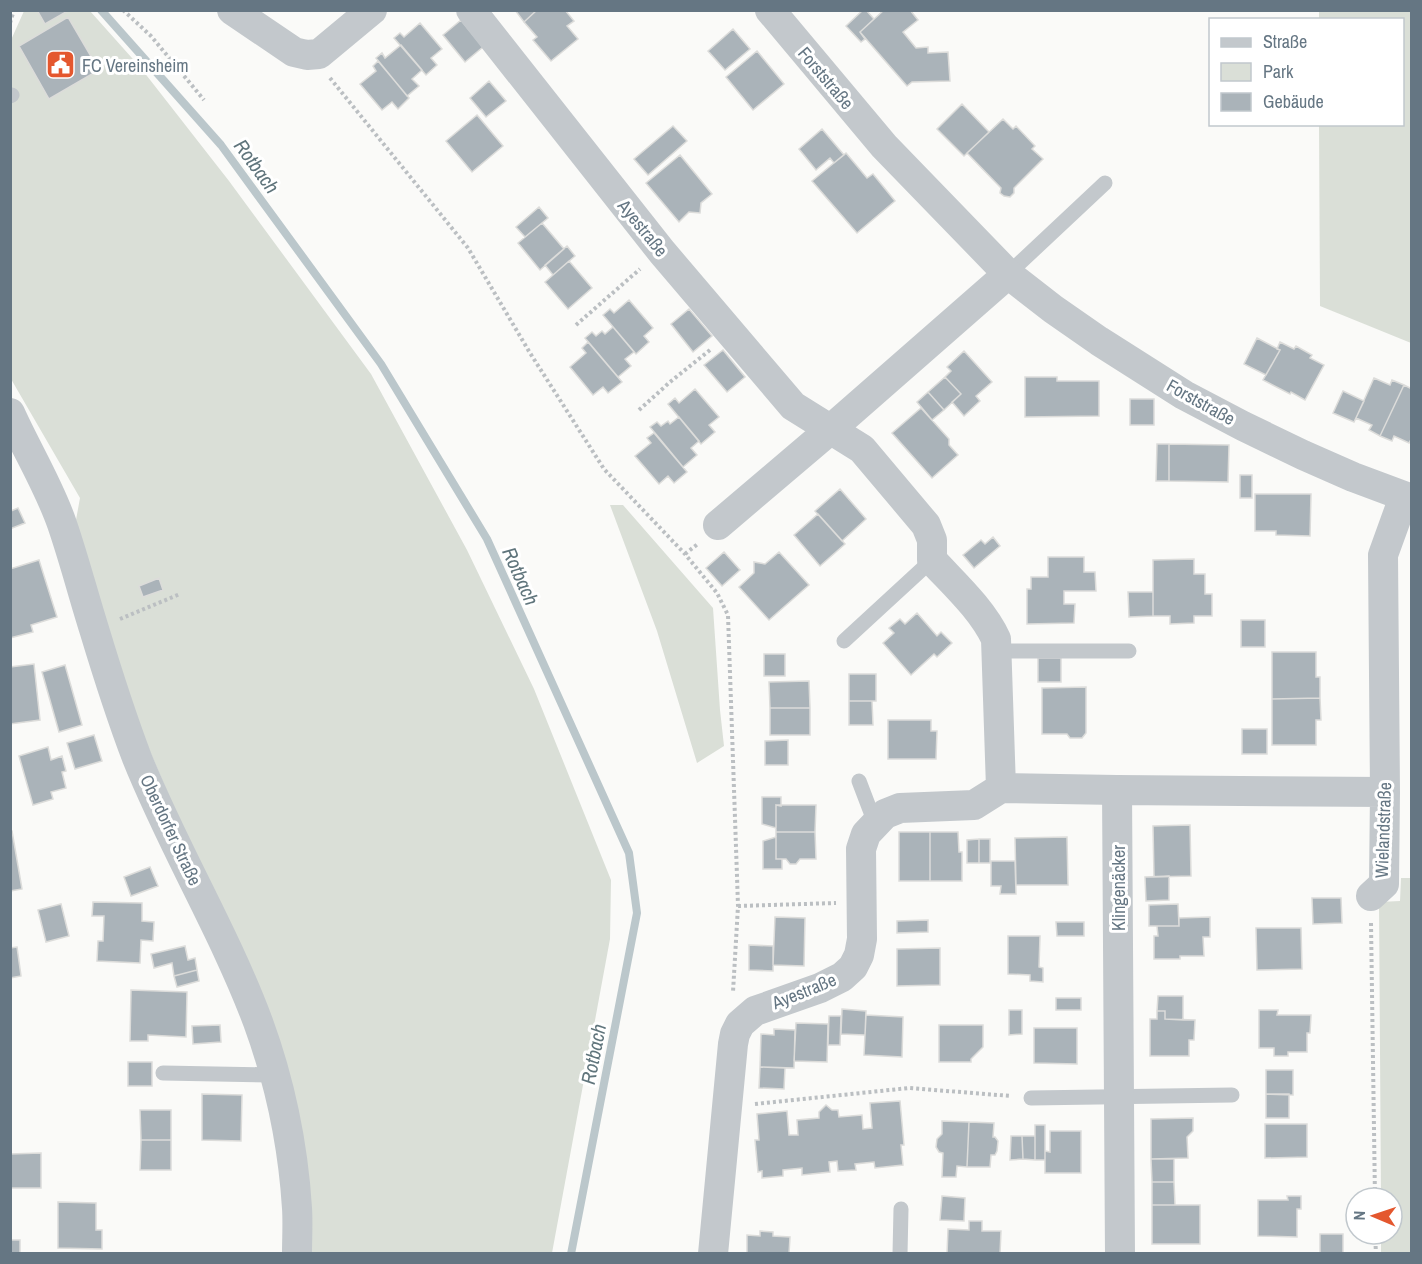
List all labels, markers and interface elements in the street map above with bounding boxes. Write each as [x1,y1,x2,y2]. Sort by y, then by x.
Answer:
legend [1209,18,1404,126]
text: Straße [1263,29,1307,54]
street label: Forststraße [792,41,860,115]
public building icon: FC Vereinsheim [45,49,77,81]
place label: FC Vereinsheim [82,53,189,78]
text: Park [1263,59,1294,84]
text: Gebäude [1263,89,1324,114]
water label: Rotbach [228,133,286,199]
street label: Ayestraße [612,193,674,262]
street label: Forststraße [1162,373,1240,431]
water label: Rotbach [496,543,546,609]
street label: Oberdorfer Straße [134,770,208,890]
street label: Wielandstraße [1369,782,1397,878]
street label: Klingenäcker [1106,845,1131,931]
street label: Ayestraße [767,967,840,1016]
water label: Rotbach [574,1021,612,1087]
north arrow [1344,1186,1404,1246]
text: N [1348,1210,1370,1221]

